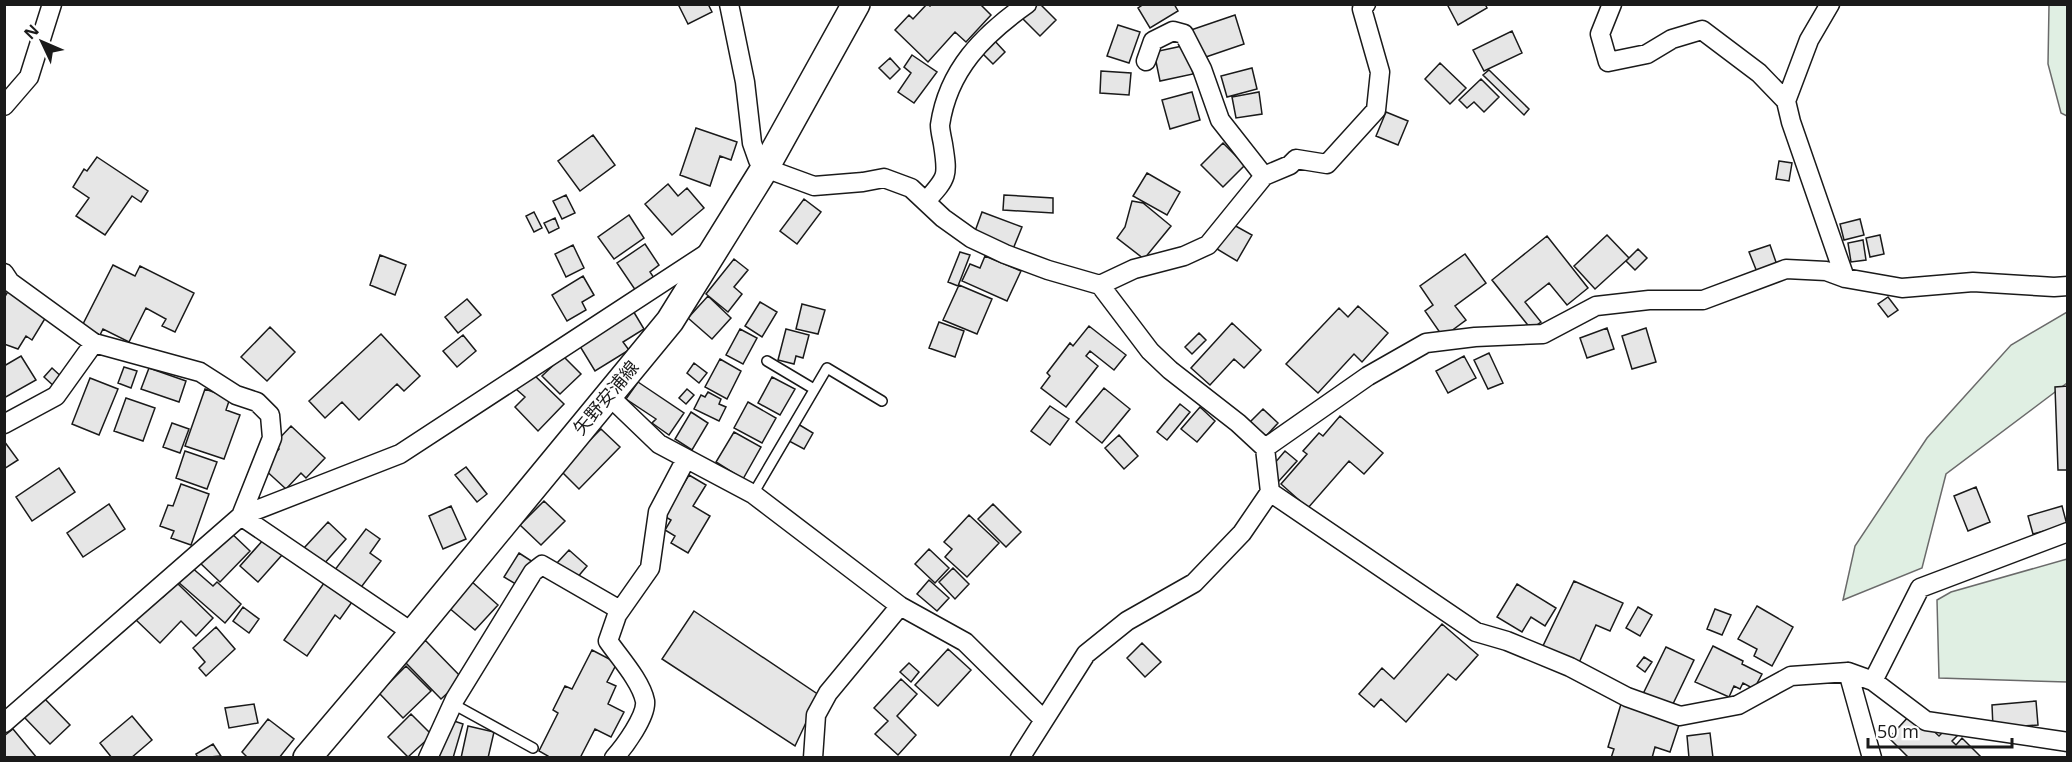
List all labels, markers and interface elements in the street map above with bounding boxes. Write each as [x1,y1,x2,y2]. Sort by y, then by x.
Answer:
north arrow [12,12,72,72]
text: N [19,19,44,44]
street label: 矢野安浦線 [567,355,643,440]
scale bar [1868,711,2012,749]
text: 50 m [1877,719,1919,743]

